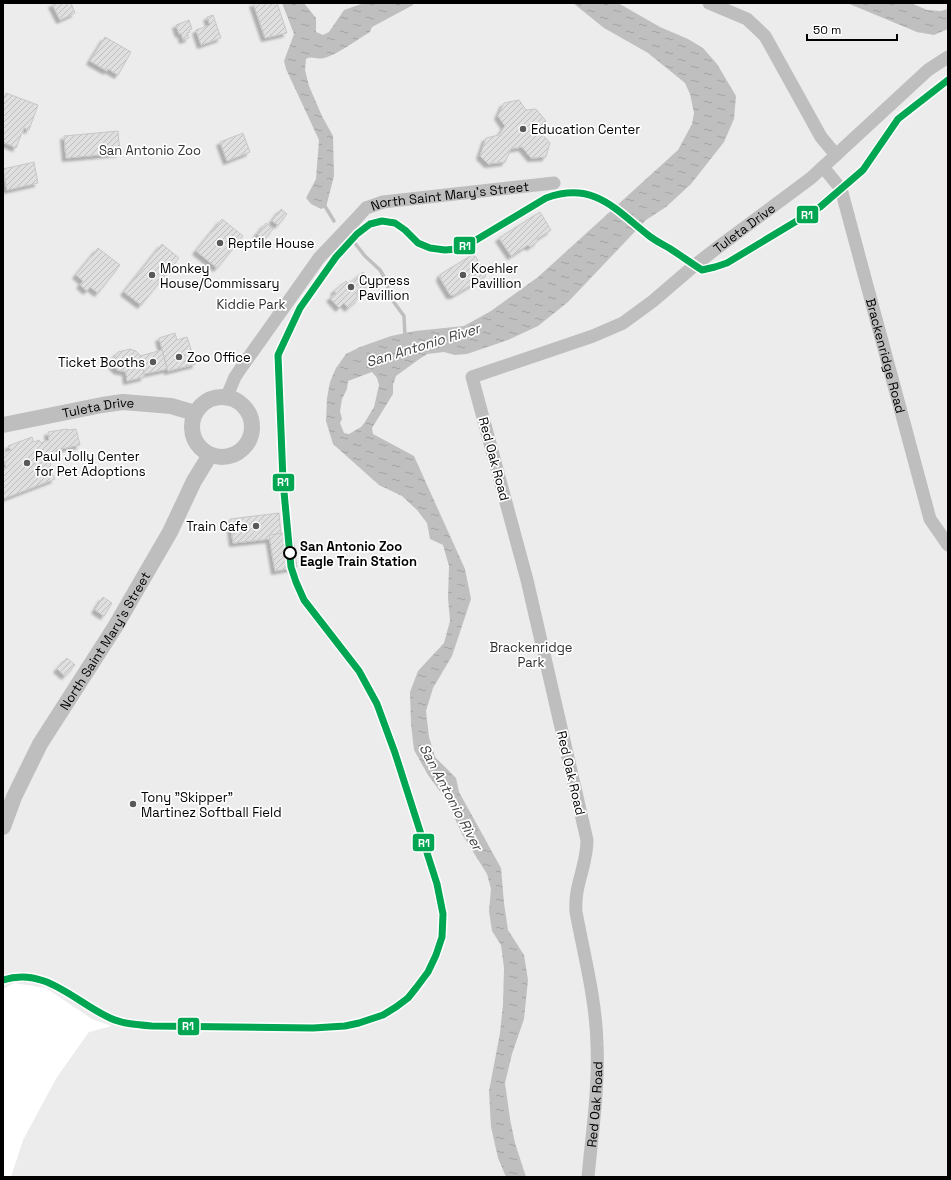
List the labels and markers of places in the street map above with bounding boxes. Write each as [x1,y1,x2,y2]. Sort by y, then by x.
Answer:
place label: Education Center [531,121,640,138]
marker: Education Center [518,124,528,134]
place label: Reptile House [228,235,314,252]
marker: Reptile House [215,238,225,248]
place label: Monkey House/Commissary [160,260,280,292]
place label: Koehler Pavillion [471,260,522,292]
marker: Monkey House/Commissary [147,270,157,280]
marker: Koehler Pavillion [458,270,468,280]
place label: Cypress Pavillion [359,272,410,304]
marker: Cypress Pavillion [346,282,356,292]
place label: Zoo Office [187,349,251,366]
marker: Zoo Office [174,352,184,362]
place label: Ticket Booths [58,354,145,371]
marker: Ticket Booths [148,357,158,367]
place label: Paul Jolly Center for Pet Adoptions [35,448,146,480]
marker: Paul Jolly Center for Pet Adoptions [22,458,32,468]
place label: Train Cafe [186,518,248,535]
marker: Train Cafe [251,521,261,531]
place label: San Antonio Zoo Eagle Train Station [300,538,417,570]
marker: San Antonio Zoo Eagle Train Station [283,546,297,560]
place label: Tony "Skipper" Martinez Softball Field [141,789,282,821]
marker: Tony "Skipper" Martinez Softball Field [128,799,138,809]

